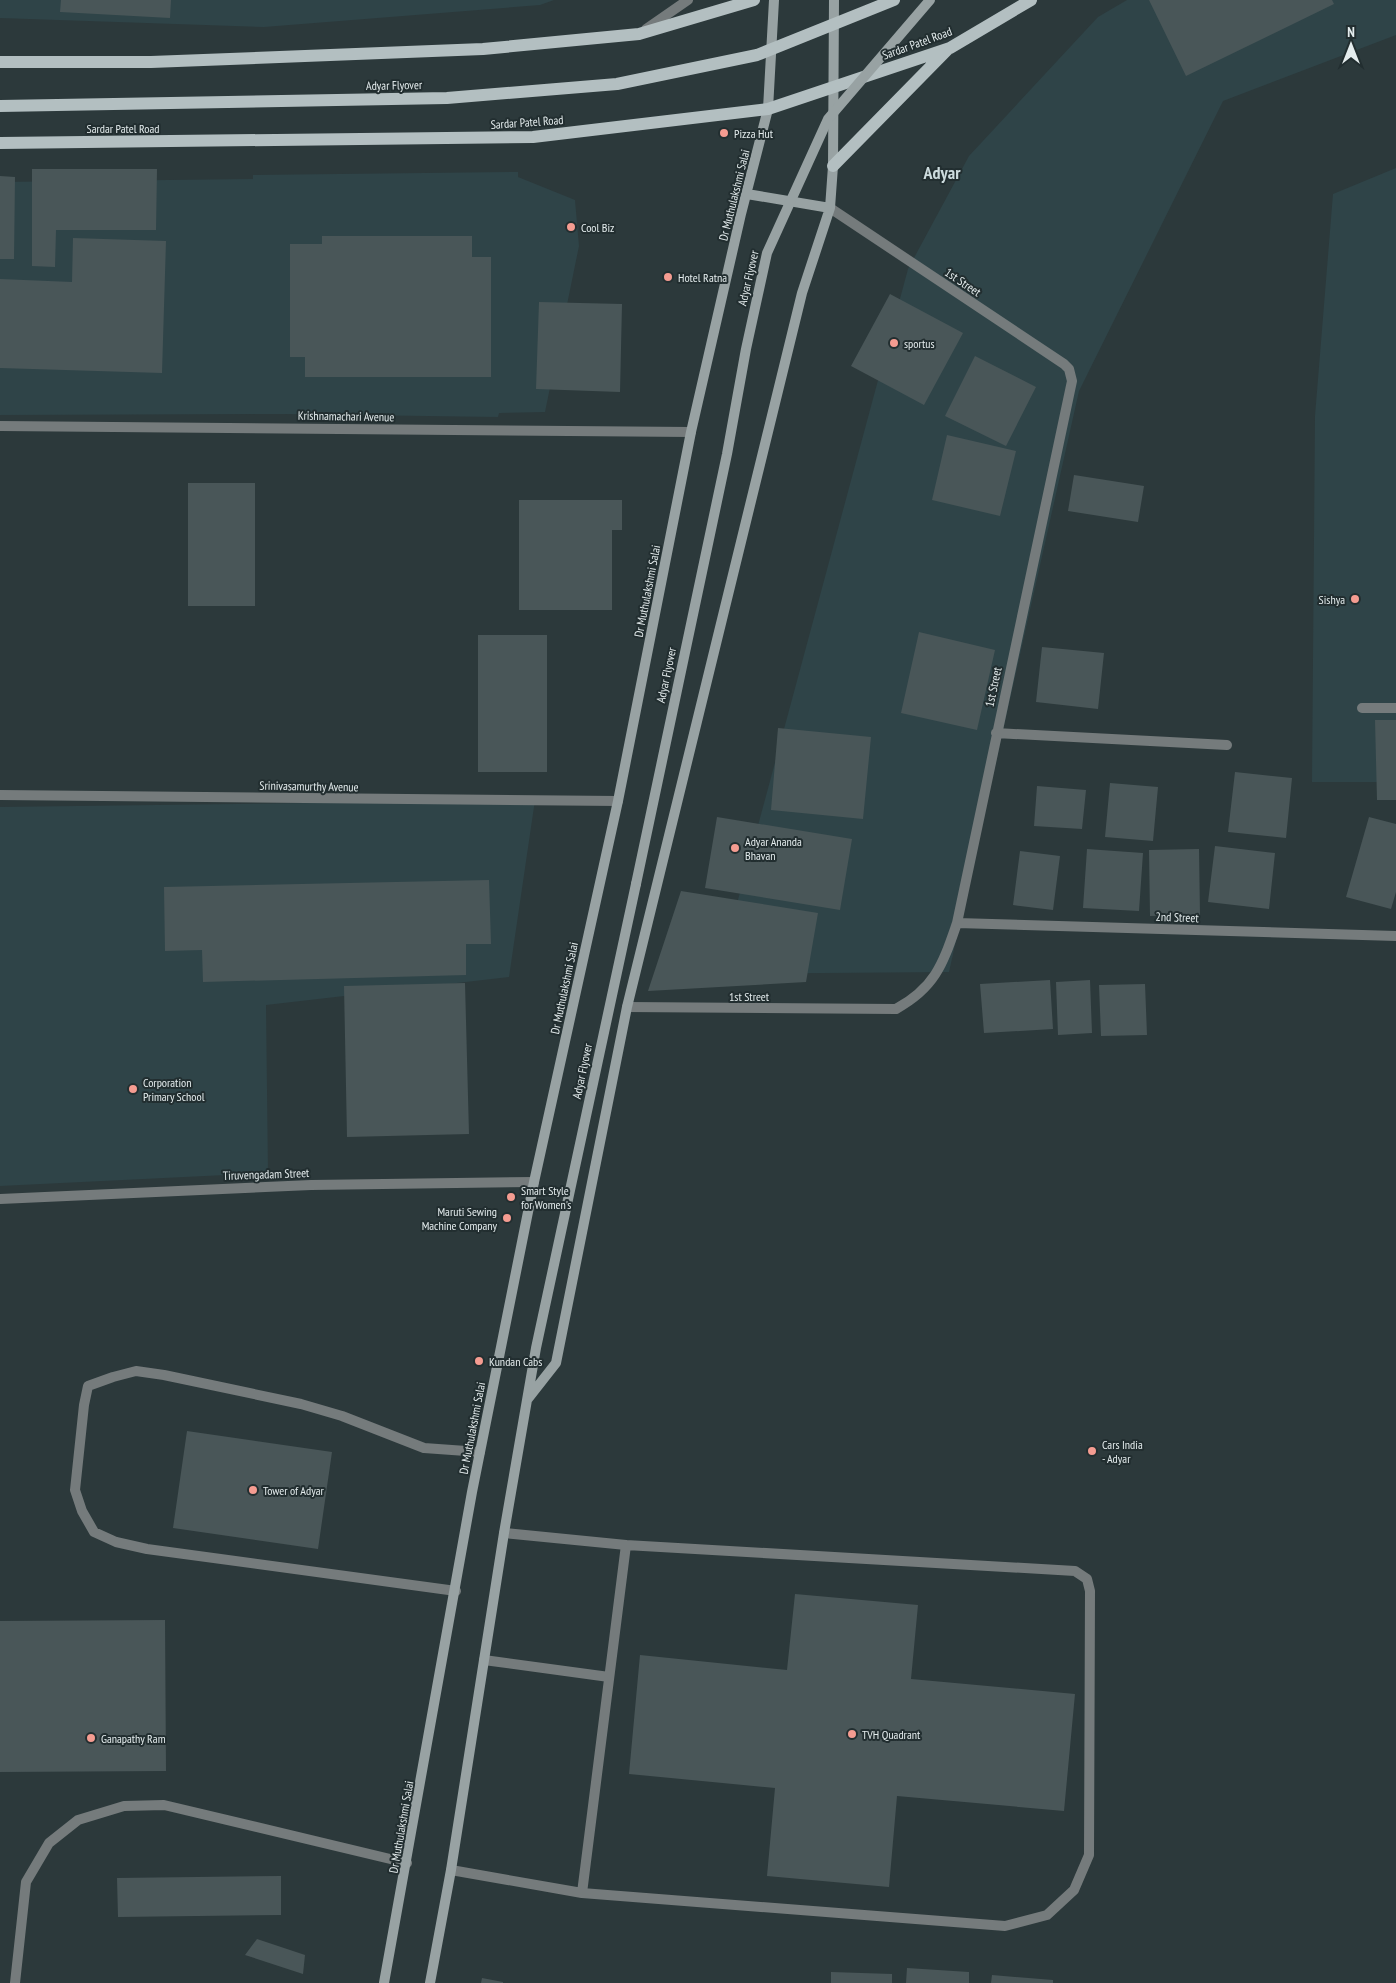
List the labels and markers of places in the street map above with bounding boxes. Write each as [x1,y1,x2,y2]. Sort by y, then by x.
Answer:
place label: Pizza Hut [734,126,774,141]
marker: Pizza Hut [718,127,730,139]
place label: Cool Biz [581,220,614,235]
marker: Cool Biz [565,221,577,233]
place label: Hotel Ratna [678,270,727,285]
marker: Hotel Ratna [662,271,674,283]
place label: sportus [904,336,935,351]
marker: sportus [888,337,900,349]
place label: Sishya [1319,592,1345,607]
marker: Sishya [1349,593,1361,605]
place label: Adyar Ananda Bhavan [745,834,802,863]
marker: Adyar Ananda Bhavan [729,842,741,854]
place label: Corporation Primary School [143,1075,205,1104]
marker: Corporation Primary School [127,1083,139,1095]
place label: Smart Style for Women's [521,1183,571,1212]
marker: Smart Style for Women's [505,1191,517,1203]
place label: Maruti Sewing Machine Company [422,1204,497,1233]
marker: Maruti Sewing Machine Company [501,1212,513,1224]
place label: Kundan Cabs [489,1354,542,1369]
marker: Kundan Cabs [473,1355,485,1367]
place label: Cars India - Adyar [1102,1437,1143,1466]
marker: Cars India - Adyar [1086,1445,1098,1457]
place label: Tower of Adyar [263,1483,325,1498]
marker: Tower of Adyar [247,1484,259,1496]
place label: TVH Quadrant [862,1727,921,1742]
marker: TVH Quadrant [846,1728,858,1740]
place label: Ganapathy Ram [101,1731,166,1746]
marker: Ganapathy Ram [85,1732,97,1744]

